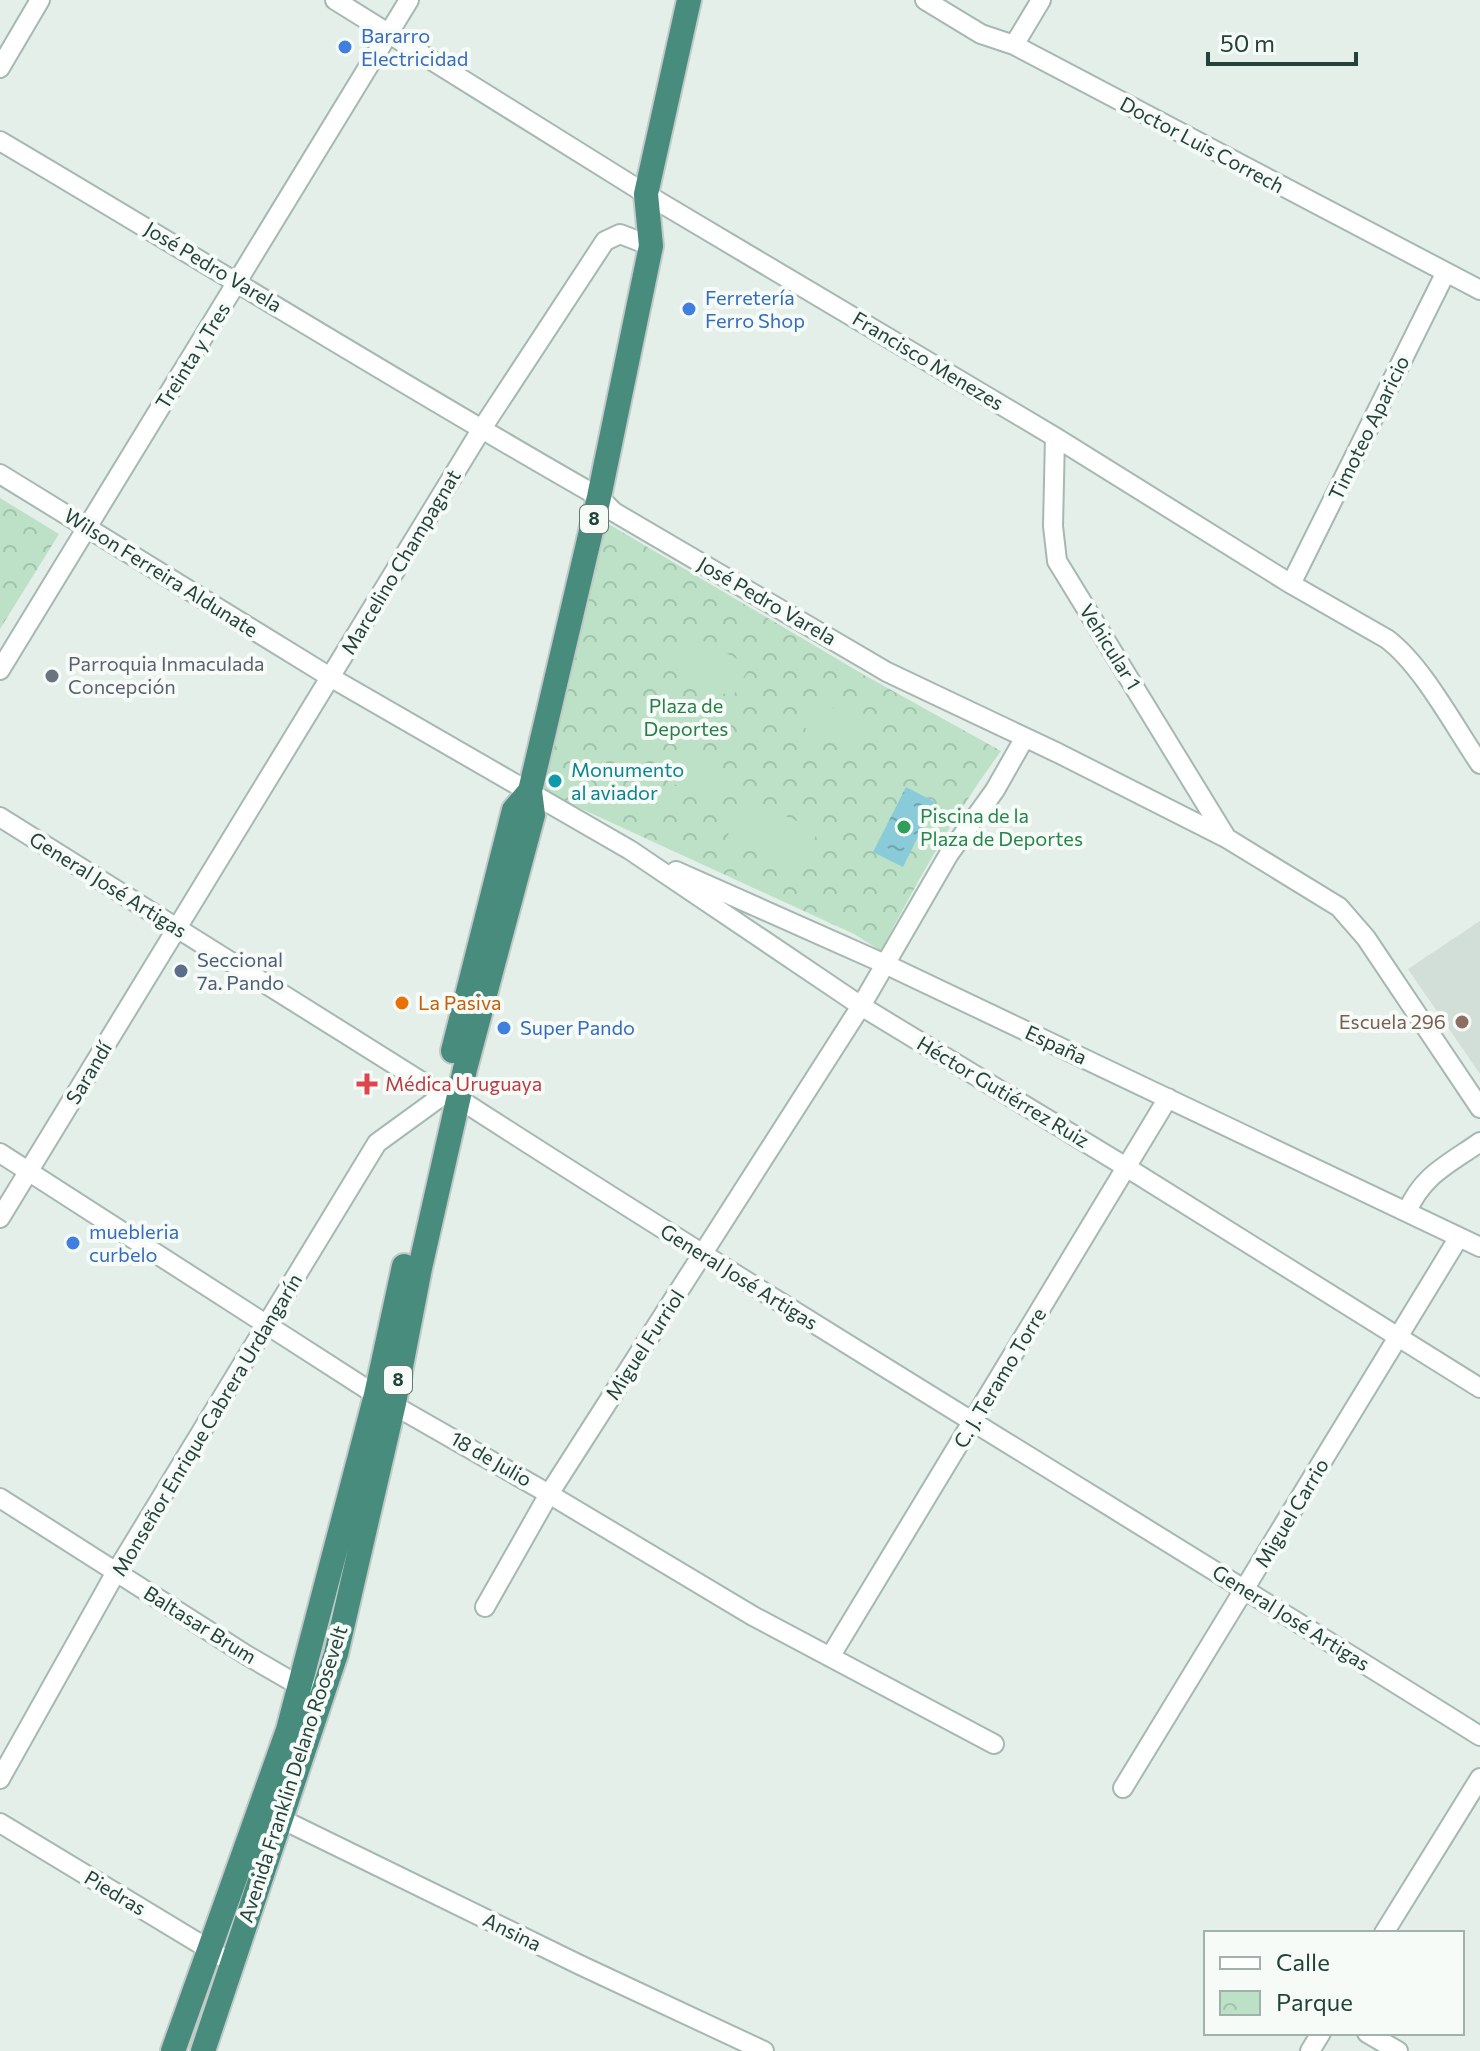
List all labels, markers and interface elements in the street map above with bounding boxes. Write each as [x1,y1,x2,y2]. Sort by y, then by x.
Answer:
scale bar [1208,16,1356,66]
place label: Bararro Electricidad [361,23,468,70]
text: 50 m [1220,28,1275,57]
marker: Bararro Electricidad [336,38,354,56]
street label: Doctor Luis Correch [1116,91,1289,198]
street label: José Pedro Varela [141,216,286,317]
place label: Ferretería Ferro Shop [705,285,805,332]
street label: Treinta y Tres [150,298,234,413]
marker: Ferretería Ferro Shop [680,300,698,318]
street label: Francisco Menezes [849,306,1008,415]
street label: Timoteo Aparicio [1323,351,1413,504]
street label: Marcelino Champagnat [335,465,465,658]
street label: Wilson Ferreira Aldunate [60,503,263,642]
road number: 8 [580,505,608,533]
street label: José Pedro Varela [694,551,841,649]
street label: Vehicular 1 [1075,599,1147,694]
place label: Parroquia Inmaculada Concepción [68,651,264,698]
marker: Parroquia Inmaculada Concepción [43,667,61,685]
park label: Plaza de Deportes [644,693,728,740]
place label: Monumento al aviador [571,757,684,804]
marker: Monumento al aviador [546,772,564,790]
place label: Piscina de la Plaza de Deportes [920,803,1083,850]
marker: Piscina de la Plaza de Deportes [895,818,913,836]
street label: General José Artigas [25,826,192,942]
place label: Seccional 7a. Pando [197,947,284,994]
marker: Seccional 7a. Pando [172,962,190,980]
place label: La Pasiva [418,990,502,1014]
marker: La Pasiva [393,994,411,1012]
place label: Escuela 296 [1339,1009,1446,1033]
marker: Escuela 296 [1453,1013,1471,1031]
place label: Super Pando [520,1015,635,1039]
marker: Super Pando [495,1019,513,1037]
street label: España [1022,1019,1091,1069]
street label: Héctor Gutiérrez Ruiz [913,1030,1094,1152]
street label: Sarandí [60,1036,117,1108]
place label: Médica Uruguaya [385,1071,542,1095]
marker: Médica Uruguaya [356,1073,378,1095]
street label: General José Artigas [656,1218,823,1334]
place label: muebleria curbelo [89,1219,179,1266]
marker: muebleria curbelo [64,1234,82,1252]
street label: Monseñor Enrique Cabrera Urdangarín [106,1269,306,1580]
street label: Miguel Furriol [600,1285,689,1404]
street label: C. J. Teramo Torre [948,1303,1050,1452]
road number: 8 [384,1366,412,1394]
street label: 18 de Julio [447,1425,536,1491]
street label: Miguel Carrio [1249,1454,1333,1571]
street label: General José Artigas [1208,1559,1375,1675]
street label: Baltasar Brum [140,1580,261,1668]
street label: Avenida Franklin Delano Roosevelt [233,1622,351,1925]
street label: Piedras [81,1865,150,1920]
street label: Ansina [480,1907,545,1955]
legend [1204,1931,1464,2035]
text: Calle [1276,1947,1330,1976]
text: Parque [1276,1987,1353,2016]

